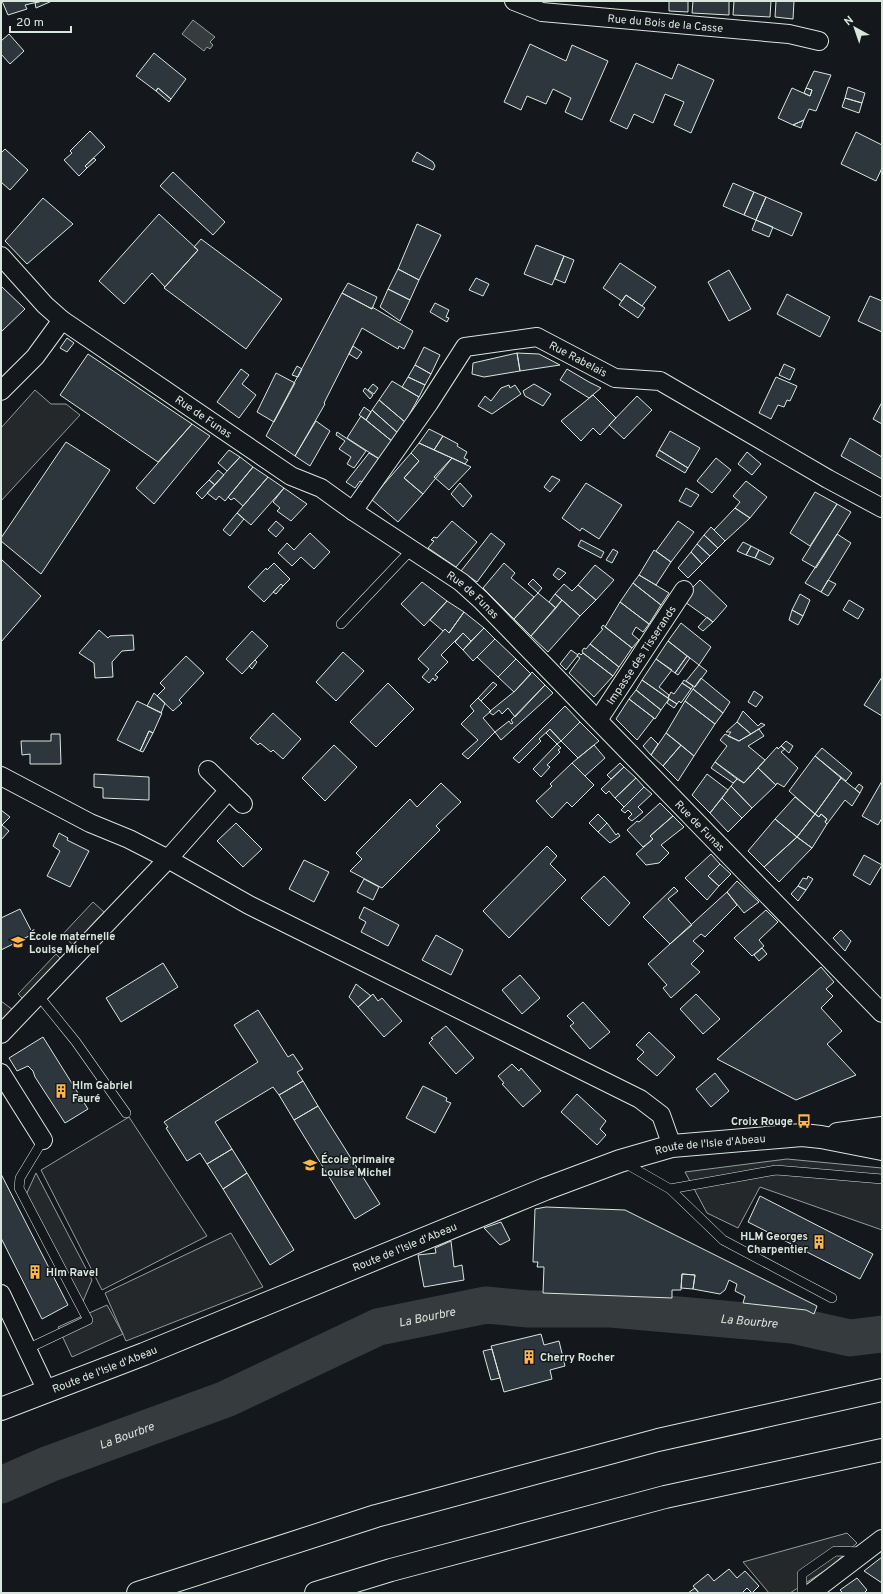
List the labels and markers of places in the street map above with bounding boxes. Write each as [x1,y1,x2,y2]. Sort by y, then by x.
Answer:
place label: École maternelle Louise Michel [29,929,115,957]
school or university icon: École maternelle Louise Michel [10,934,26,950]
place label: Hlm Gabriel Fauré [72,1079,132,1106]
building icon: Hlm Gabriel Fauré [53,1083,69,1099]
bus stop icon: Croix Rouge [796,1113,812,1129]
place label: Croix Rouge [731,1115,793,1129]
place label: École primaire Louise Michel [321,1152,395,1180]
school or university icon: École primaire Louise Michel [302,1157,318,1173]
place label: HLM Georges Charpentier [740,1230,808,1257]
building icon: HLM Georges Charpentier [811,1234,827,1250]
building icon: Hlm Ravel [27,1264,43,1280]
place label: Hlm Ravel [46,1266,98,1280]
building icon: Cherry Rocher [521,1349,537,1365]
place label: Cherry Rocher [540,1351,615,1365]

